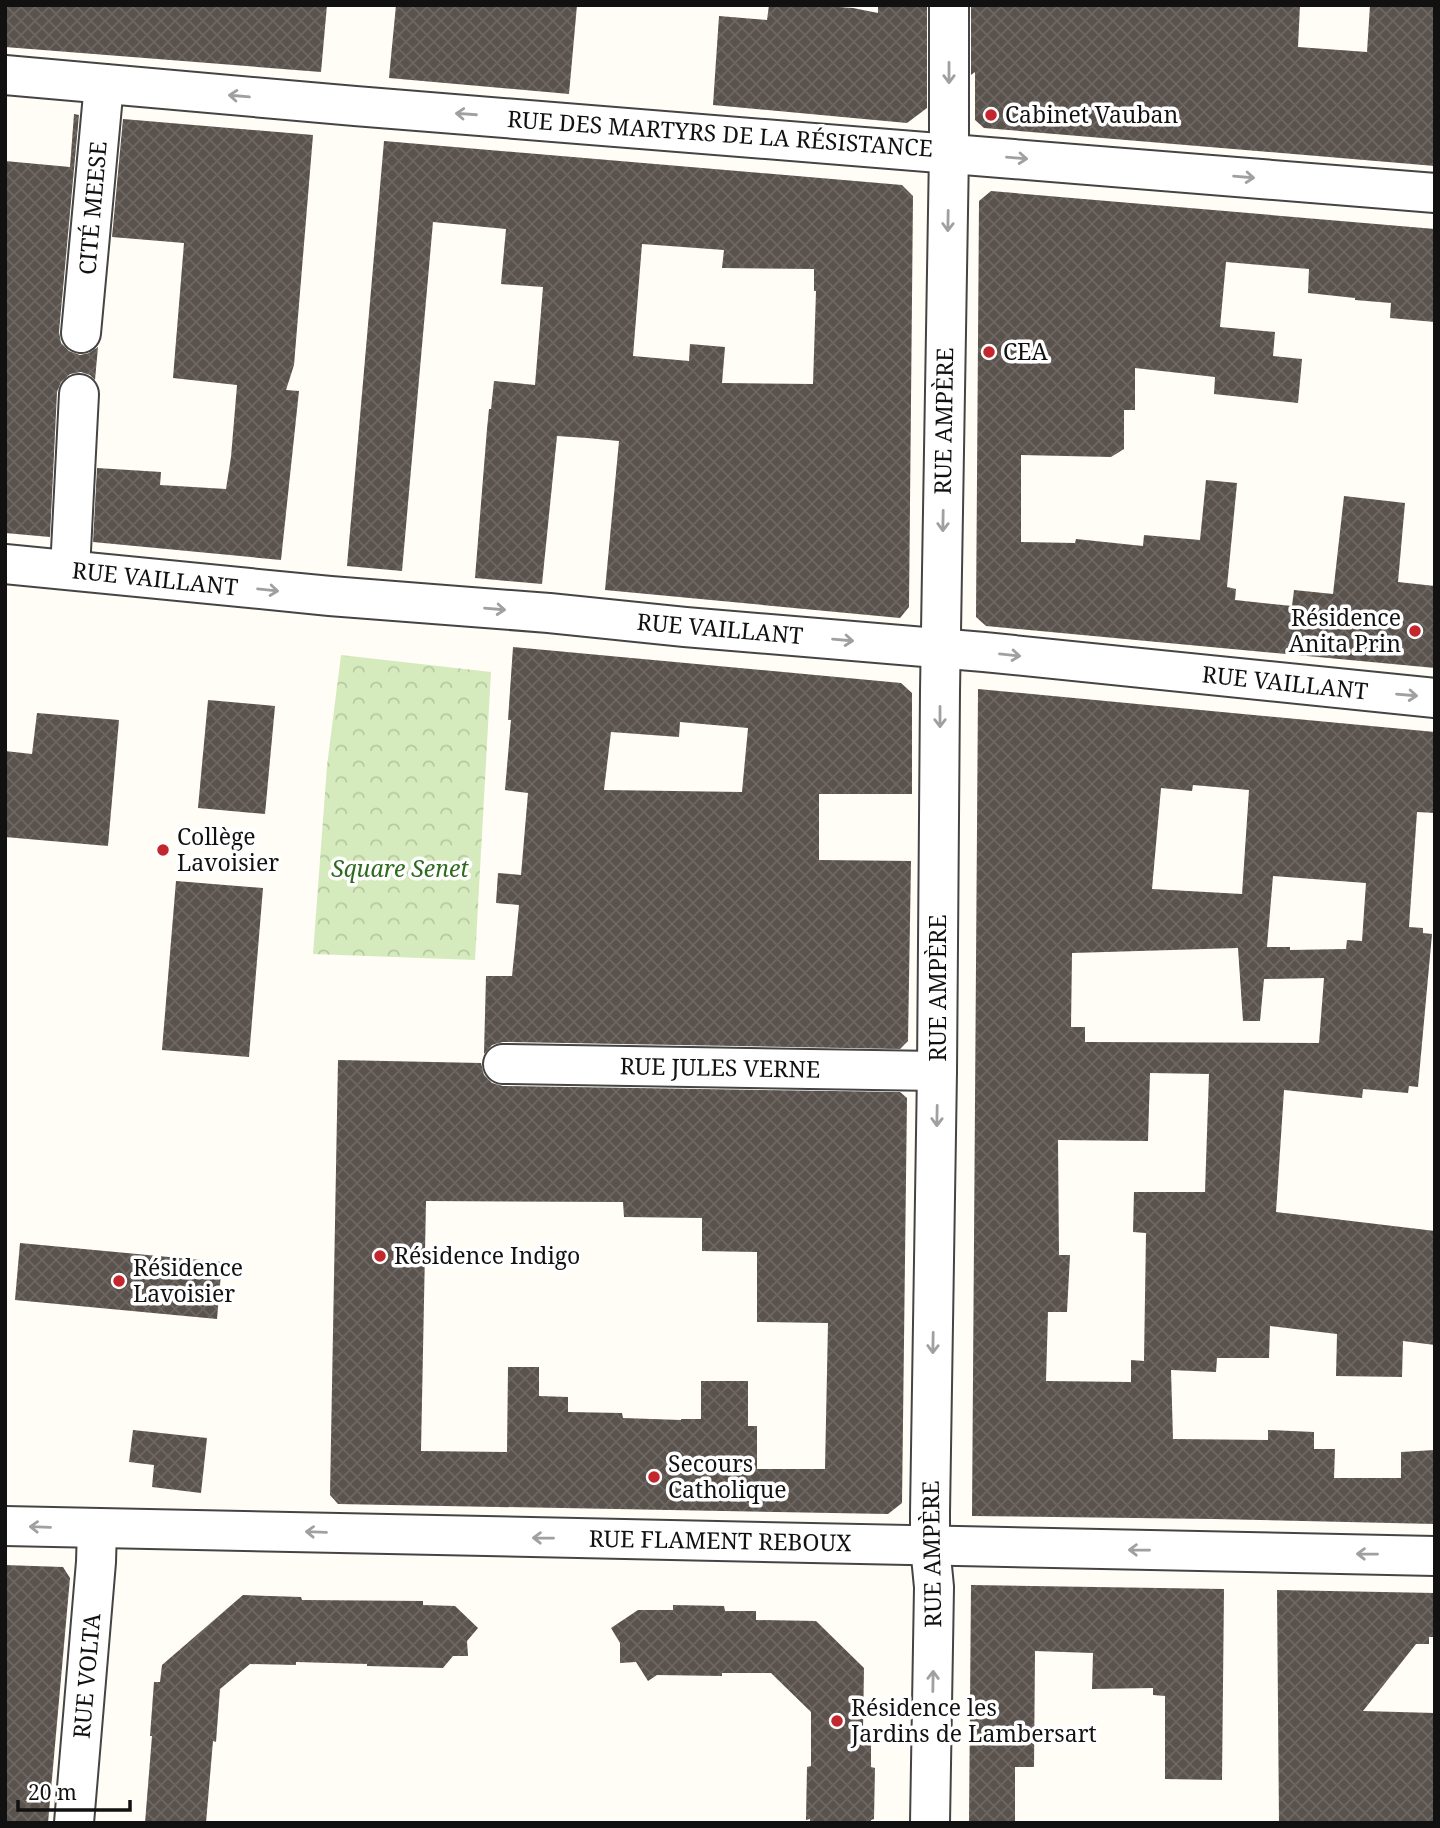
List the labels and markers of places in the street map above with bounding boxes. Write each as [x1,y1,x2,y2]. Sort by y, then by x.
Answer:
place label: Cabinet Vauban [1005,98,1179,130]
marker: Cabinet Vauban [983,107,999,123]
place label: CEA [1003,335,1048,367]
marker: CEA [981,344,997,360]
place label: Résidence Anita Prin [1289,601,1401,659]
marker: Résidence Anita Prin [1407,623,1423,639]
place label: Collège Lavoisier [177,820,279,878]
marker: Collège Lavoisier [155,842,171,858]
place label: Résidence Indigo [394,1239,580,1271]
marker: Résidence Indigo [372,1248,388,1264]
place label: Résidence Lavoisier [133,1251,243,1309]
marker: Résidence Lavoisier [111,1273,127,1289]
place label: Secours Catholique [668,1447,787,1505]
marker: Secours Catholique [646,1469,662,1485]
place label: Résidence les Jardins de Lambersart [850,1691,1097,1749]
marker: Résidence les Jardins de Lambersart [829,1713,845,1729]

